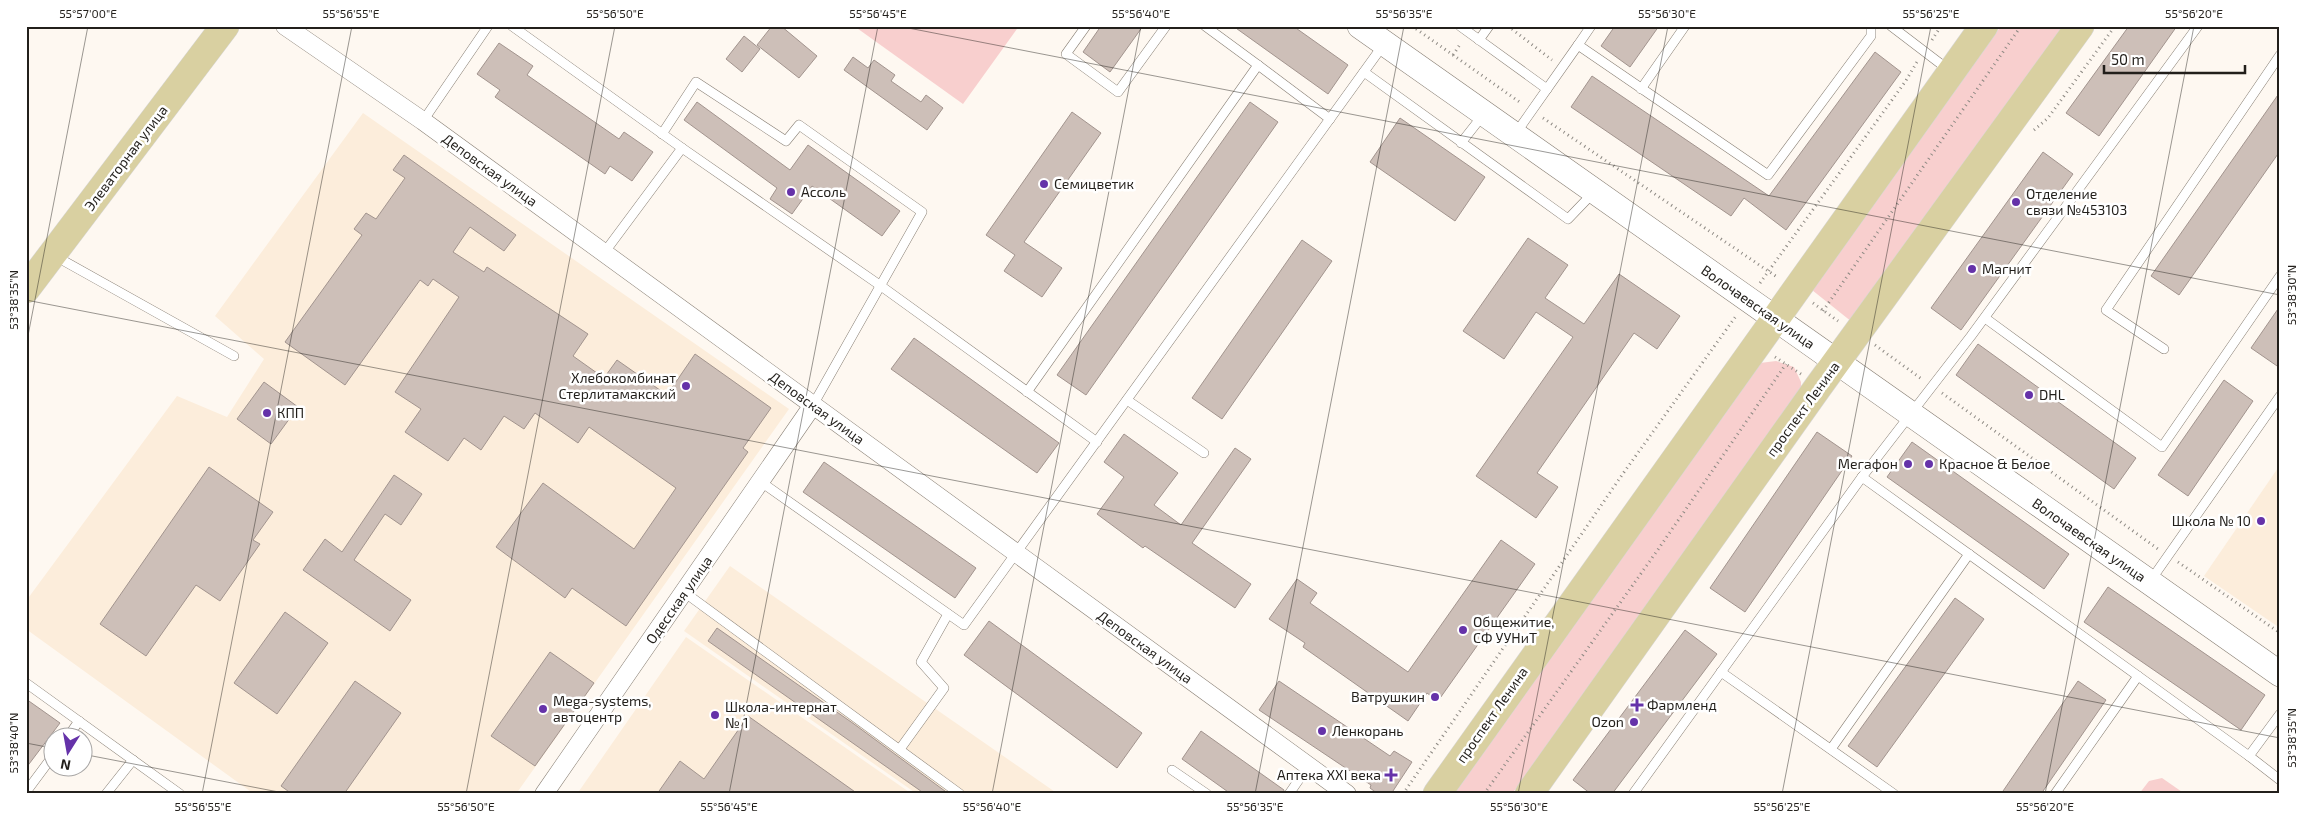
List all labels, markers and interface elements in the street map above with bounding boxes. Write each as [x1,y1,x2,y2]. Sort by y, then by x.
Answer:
text: 55°57'00"E [59,6,117,20]
text: 55°56'55"E [323,6,380,20]
text: 55°56'50"E [586,6,644,20]
text: 55°56'45"E [849,6,907,20]
text: 55°56'40"E [1112,6,1170,20]
text: 55°56'35"E [1375,6,1433,20]
text: 55°56'30"E [1638,6,1696,20]
text: 55°56'25"E [1902,6,1960,20]
text: 55°56'20"E [2165,6,2223,20]
scale bar [2104,42,2245,74]
text: 50 m [2111,50,2145,68]
street label: Элеваторная улица [80,102,171,214]
street label: Деповская улица [440,130,541,210]
place label: Семицветик [1054,175,1135,192]
marker: Семицветик [1038,178,1050,190]
place label: Ассоль [801,183,846,200]
place label: Отделение связи №453103 [2026,185,2127,218]
marker: Ассоль [785,186,797,198]
marker: Отделение связи №453103 [2010,196,2022,208]
place label: Магнит [1982,260,2032,277]
street label: Волочаевская улица [1698,261,1818,352]
marker: Магнит [1966,263,1978,275]
text: 53°38'30"N [2284,265,2298,325]
text: 53°38'35"N [6,270,20,330]
street label: проспект Ленина [1762,358,1843,459]
street label: Деповская улица [767,368,868,448]
place label: Хлебокомбинат Стерлитамакский [558,369,676,402]
marker: Хлебокомбинат Стерлитамакский [680,380,692,392]
place label: DHL [2039,386,2065,403]
marker: DHL [2023,389,2035,401]
place label: КПП [277,404,304,421]
marker: КПП [261,407,273,419]
place label: Мегафон [1838,455,1898,472]
place label: Красное & Белое [1939,455,2050,472]
marker: Мегафон [1902,458,1914,470]
marker: Красное & Белое [1923,458,1935,470]
street label: Волочаевская улица [2029,494,2149,585]
place label: Школа № 10 [2172,512,2251,529]
marker: Школа № 10 [2255,515,2267,527]
street label: Одесская улица [642,552,715,647]
street label: Деповская улица [1095,607,1196,687]
place label: Общежитие, СФ УУНиТ [1473,613,1555,646]
marker: Общежитие, СФ УУНиТ [1457,624,1469,636]
street label: проспект Ленина [1452,664,1531,766]
place label: Ватрушкин [1351,688,1425,705]
marker: Ватрушкин [1429,691,1441,703]
place label: Mega-systems, автоцентр [553,692,652,725]
place label: Фармленд [1647,696,1717,713]
place label: Школа-интернат № 1 [725,698,837,731]
marker: Фармленд [1631,699,1643,711]
marker: Mega-systems, автоцентр [537,703,549,715]
text: 53°38'35"N [2284,708,2298,768]
marker: Школа-интернат № 1 [709,709,721,721]
text: 53°38'40"N [6,713,20,774]
place label: Ozon [1591,713,1624,730]
marker: Ozon [1628,716,1640,728]
place label: Ленкорань [1332,722,1404,739]
marker: Ленкорань [1316,725,1328,737]
north arrow [42,728,92,778]
text: N [59,756,72,775]
place label: Аптека ХХI века [1277,766,1381,783]
marker: Аптека ХХI века [1385,769,1397,781]
text: 55°56'55"E [175,799,232,813]
text: 55°56'50"E [437,799,495,813]
text: 55°56'45"E [700,799,758,813]
text: 55°56'40"E [963,799,1021,813]
text: 55°56'35"E [1226,799,1284,813]
text: 55°56'30"E [1490,799,1548,813]
text: 55°56'25"E [1753,799,1811,813]
text: 55°56'20"E [2016,799,2074,813]

